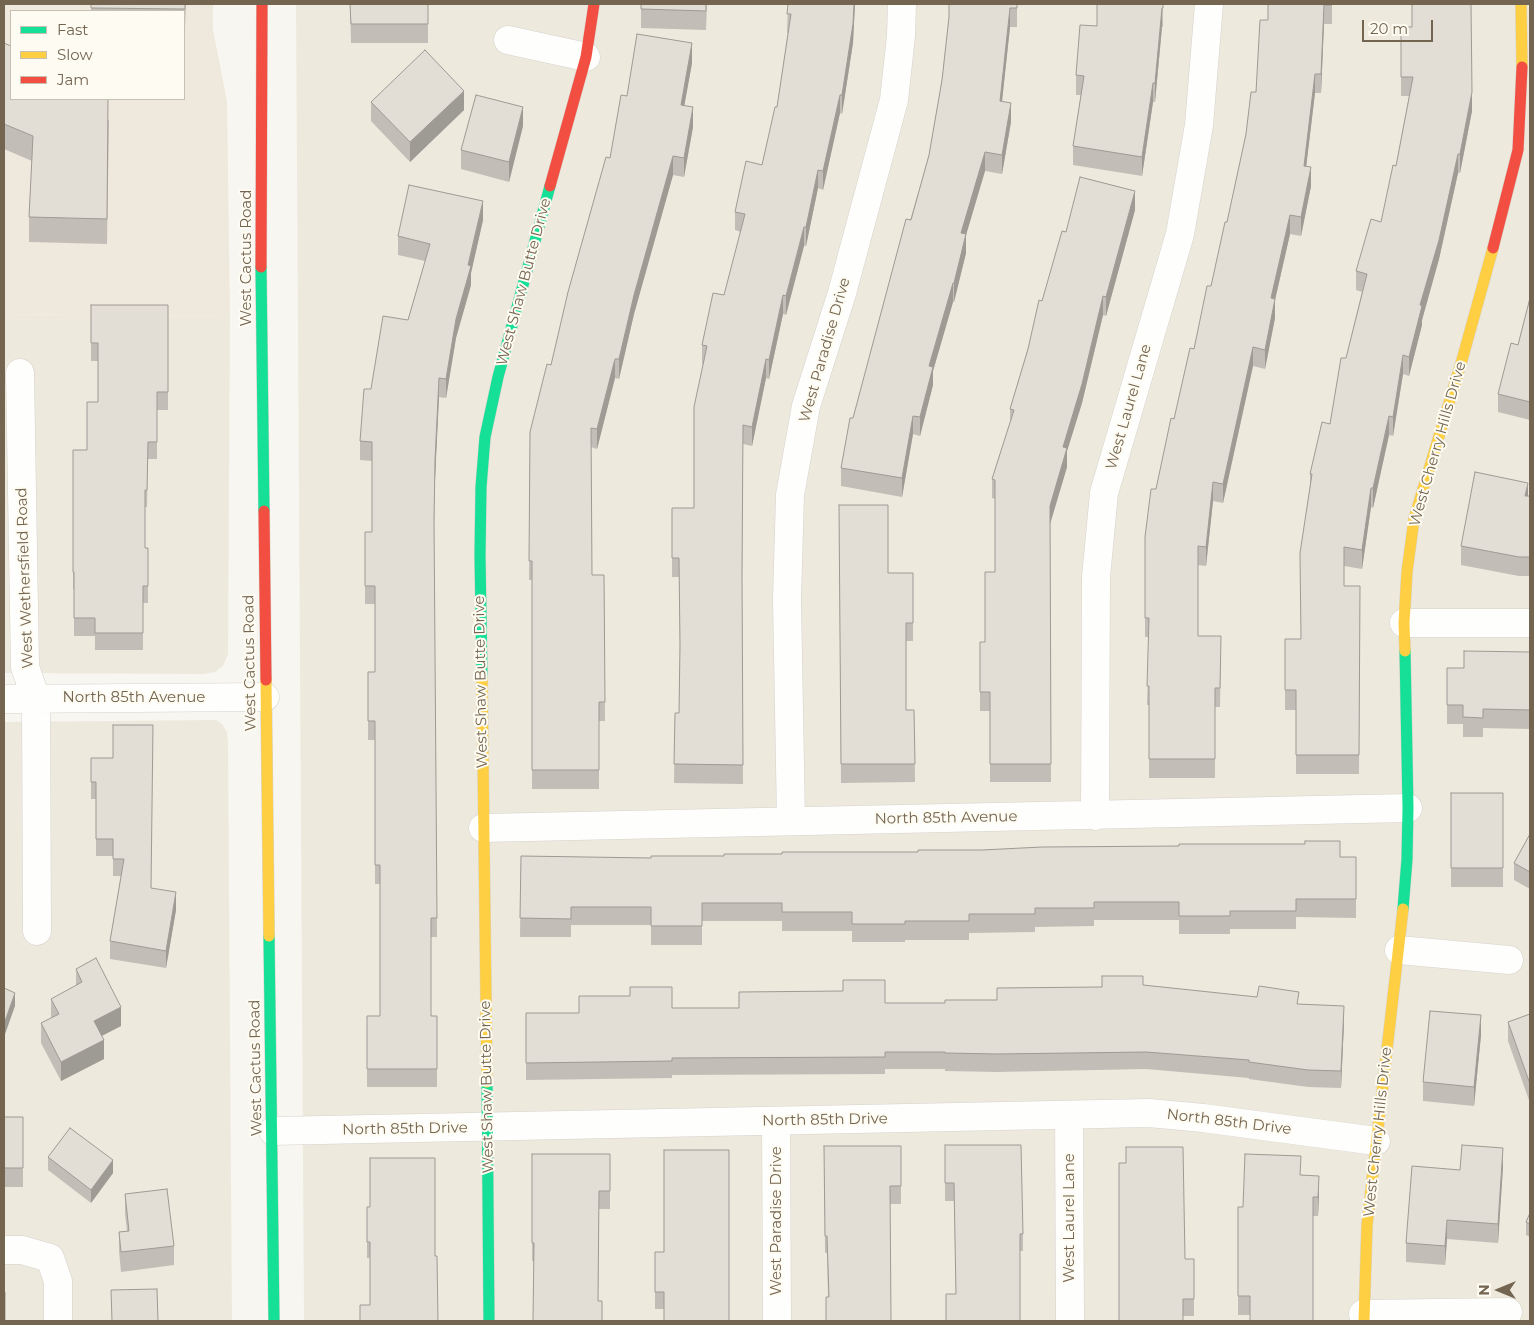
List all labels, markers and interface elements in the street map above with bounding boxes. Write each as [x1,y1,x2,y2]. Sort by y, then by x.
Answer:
legend [10,10,185,100]
scale bar [1364,10,1435,42]
text: 20 m [1370,19,1408,38]
text: Fast [57,20,88,39]
text: Slow [57,45,93,64]
text: Jam [57,70,89,89]
street label: West Cactus Road [238,190,256,326]
street label: West Shaw Butte Drive [493,196,555,368]
street label: West Paradise Drive [796,276,854,424]
street label: West Laurel Lane [1102,342,1156,472]
street label: West Cherry Hills Drive [1406,359,1470,529]
street label: West Wethersfield Road [13,487,37,669]
street label: West Cactus Road [240,594,260,732]
street label: West Shaw Butte Drive [470,595,492,769]
street label: North 85th Avenue [63,689,205,707]
street label: North 85th Avenue [874,808,1018,828]
street label: West Cactus Road [246,999,266,1137]
street label: West Shaw Butte Drive [476,1000,498,1174]
street label: West Cherry Hills Drive [1360,1046,1396,1218]
street label: North 85th Drive [1166,1105,1292,1139]
street label: North 85th Drive [762,1110,888,1130]
street label: North 85th Drive [342,1119,468,1139]
street label: West Paradise Drive [768,1146,786,1296]
street label: West Laurel Lane [1061,1153,1079,1283]
north arrow [1474,1265,1524,1315]
text: N [1475,1284,1493,1296]

